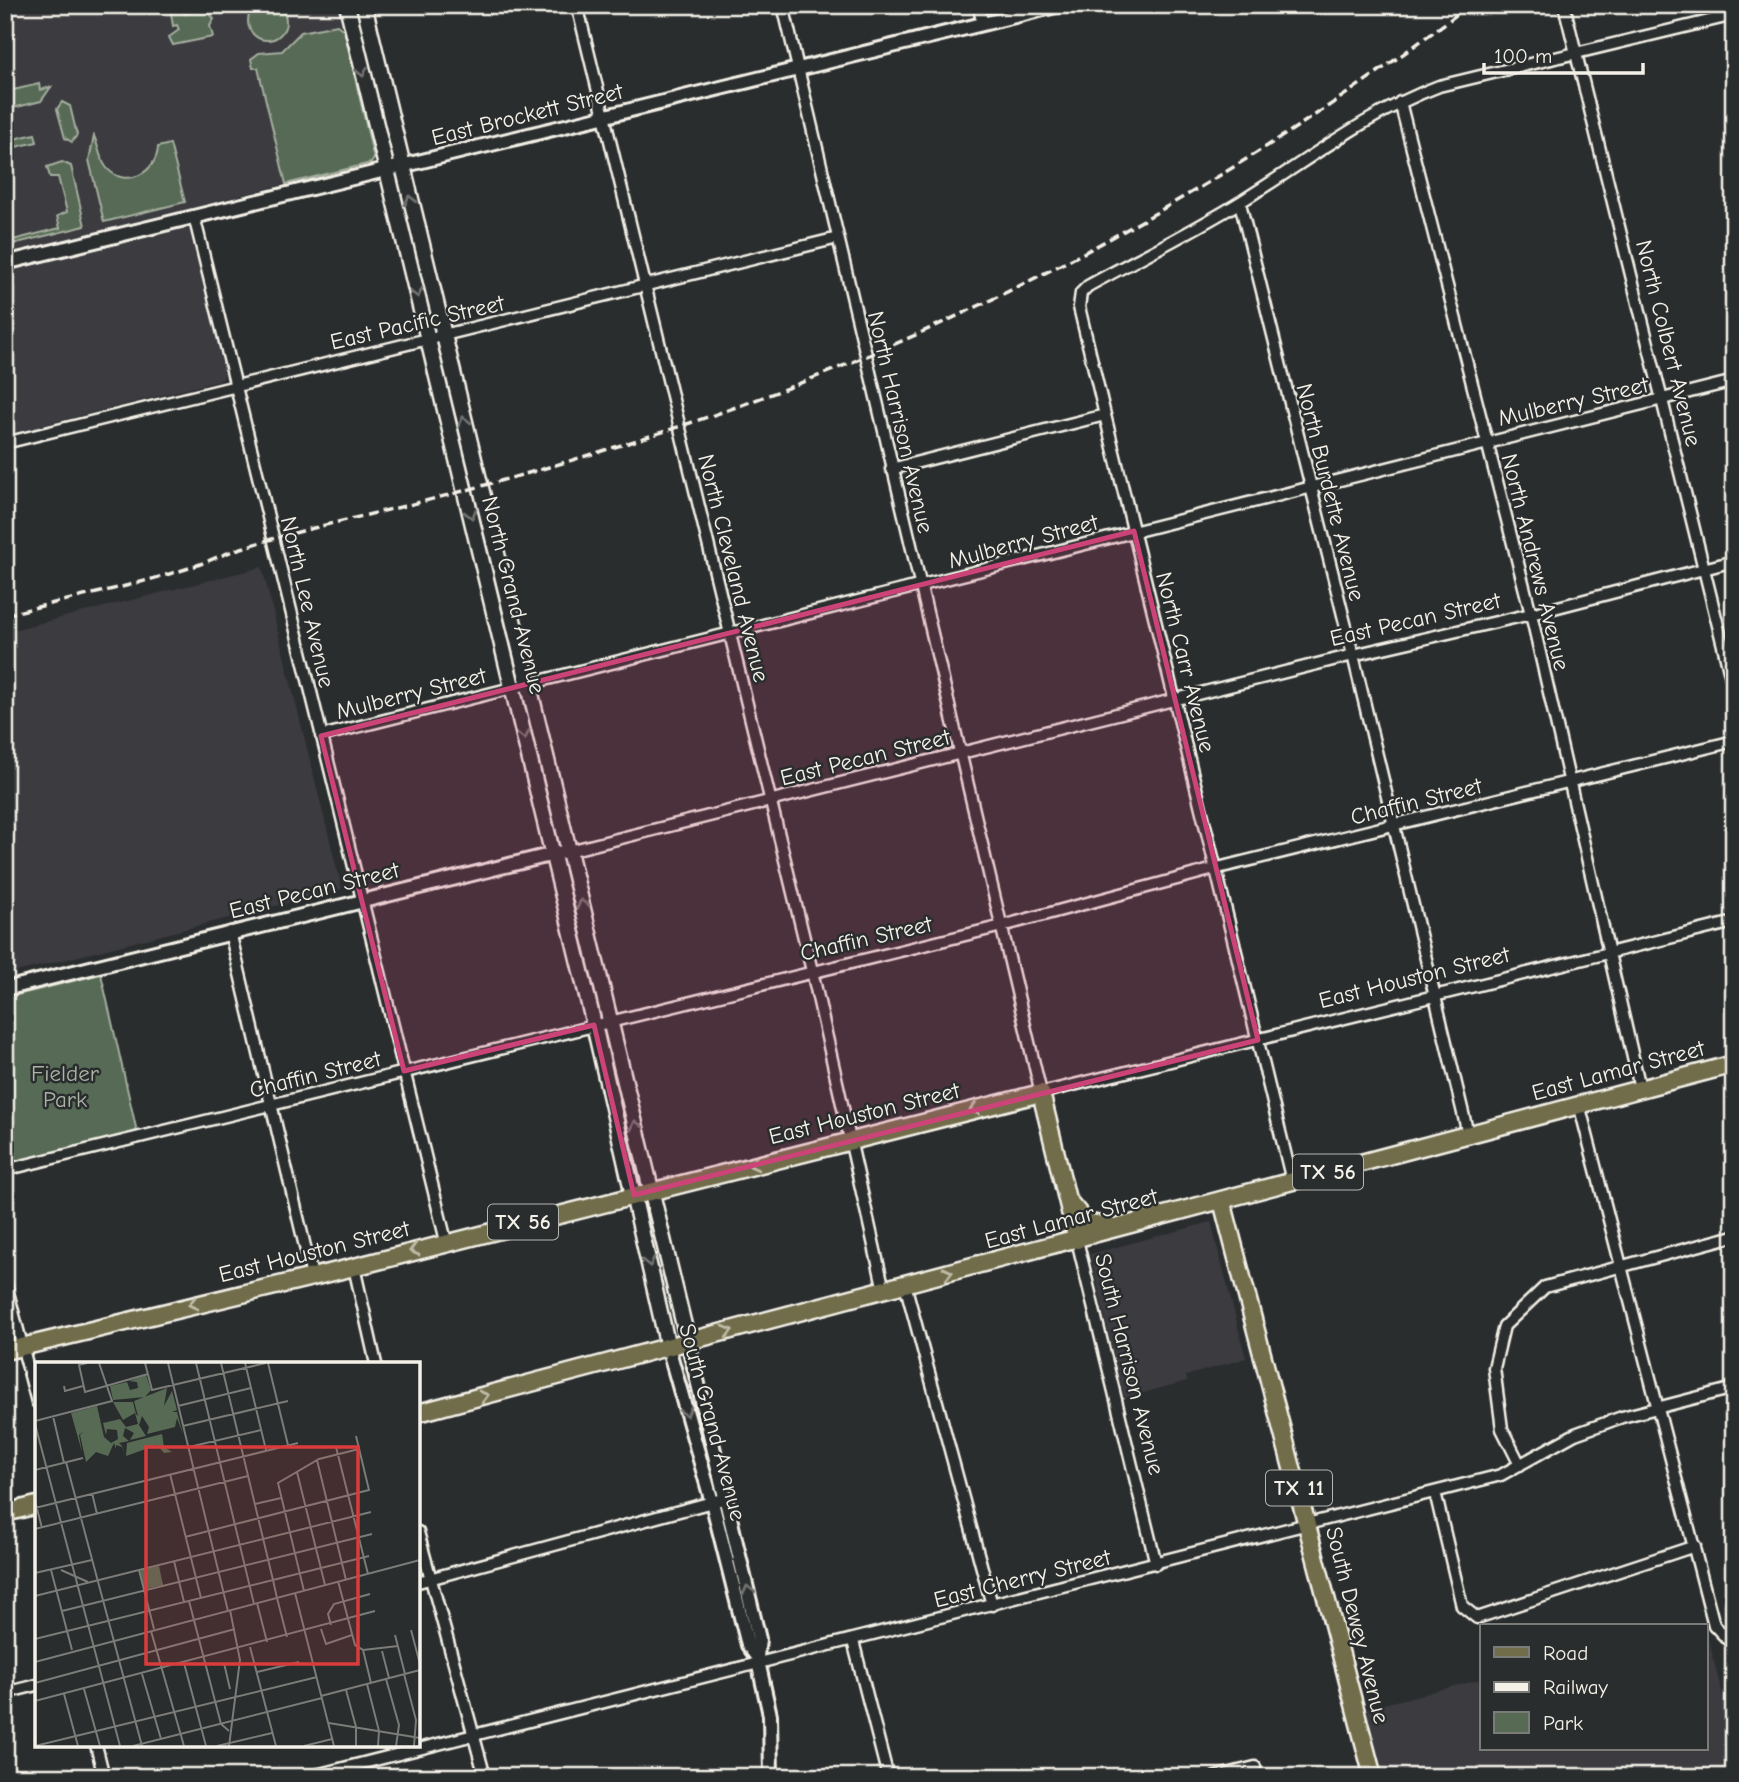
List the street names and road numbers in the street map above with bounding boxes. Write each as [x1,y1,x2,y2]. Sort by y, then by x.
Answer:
street label: East Brockett Street [429,77,627,151]
street label: North Colbert Avenue [1630,237,1707,449]
street label: East Pacific Street [328,289,508,356]
street label: North Harrison Avenue [862,308,939,536]
street label: Mulberry Street [1495,371,1652,432]
street label: North Burdette Avenue [1290,381,1371,604]
street label: North Cleveland Avenue [692,451,775,685]
street label: North Andrews Avenue [1495,451,1576,673]
street label: North Grand Avenue [476,494,551,697]
street label: Mulberry Street [945,508,1102,574]
street label: North Lee Avenue [275,514,340,690]
street label: North Carr Avenue [1150,569,1221,755]
street label: East Pecan Street [1327,586,1504,652]
street label: Mulberry Street [333,661,490,725]
street label: East Pecan Street [777,723,954,792]
street label: Chaffin Street [1348,772,1486,831]
street label: East Pecan Street [226,856,403,925]
street label: Chaffin Street [798,910,936,967]
street label: East Houston Street [1316,940,1514,1014]
street label: East Lamar Street [1529,1034,1709,1107]
street label: Chaffin Street [247,1045,385,1104]
street label: East Houston Street [766,1076,964,1150]
road number: TX 56 [1293,1154,1363,1190]
street label: East Lamar Street [982,1182,1162,1255]
road number: TX 56 [488,1204,558,1240]
street label: East Houston Street [216,1214,414,1288]
street label: South Harrison Avenue [1089,1251,1170,1478]
street label: South Grand Avenue [673,1321,752,1524]
road number: TX 11 [1266,1470,1332,1506]
street label: South Dewey Avenue [1320,1524,1395,1726]
street label: East Cherry Street [931,1543,1115,1614]

